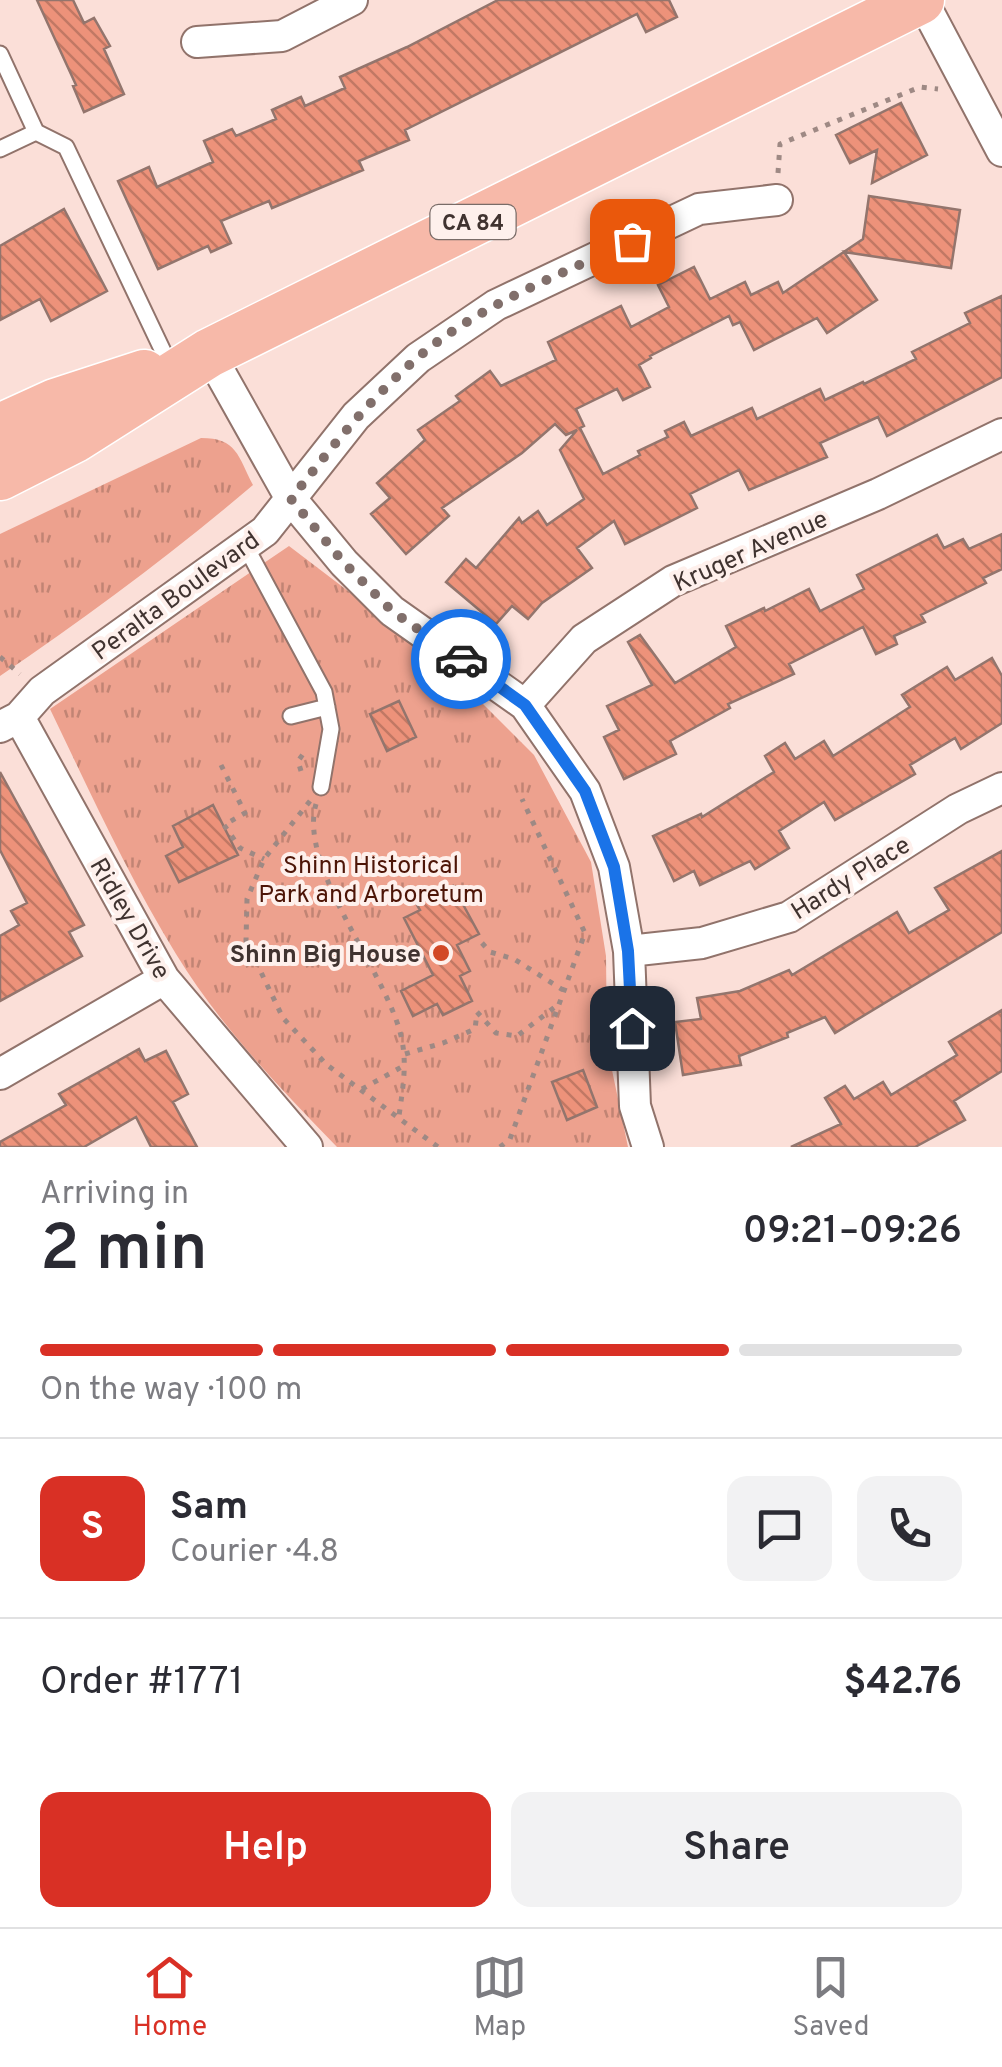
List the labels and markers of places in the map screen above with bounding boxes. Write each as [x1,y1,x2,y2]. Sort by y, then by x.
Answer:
pin [590,199,675,284]
place label: Shinn Big House [230,940,421,972]
marker: Shinn Big House [430,942,452,964]
pin [590,986,675,1071]

